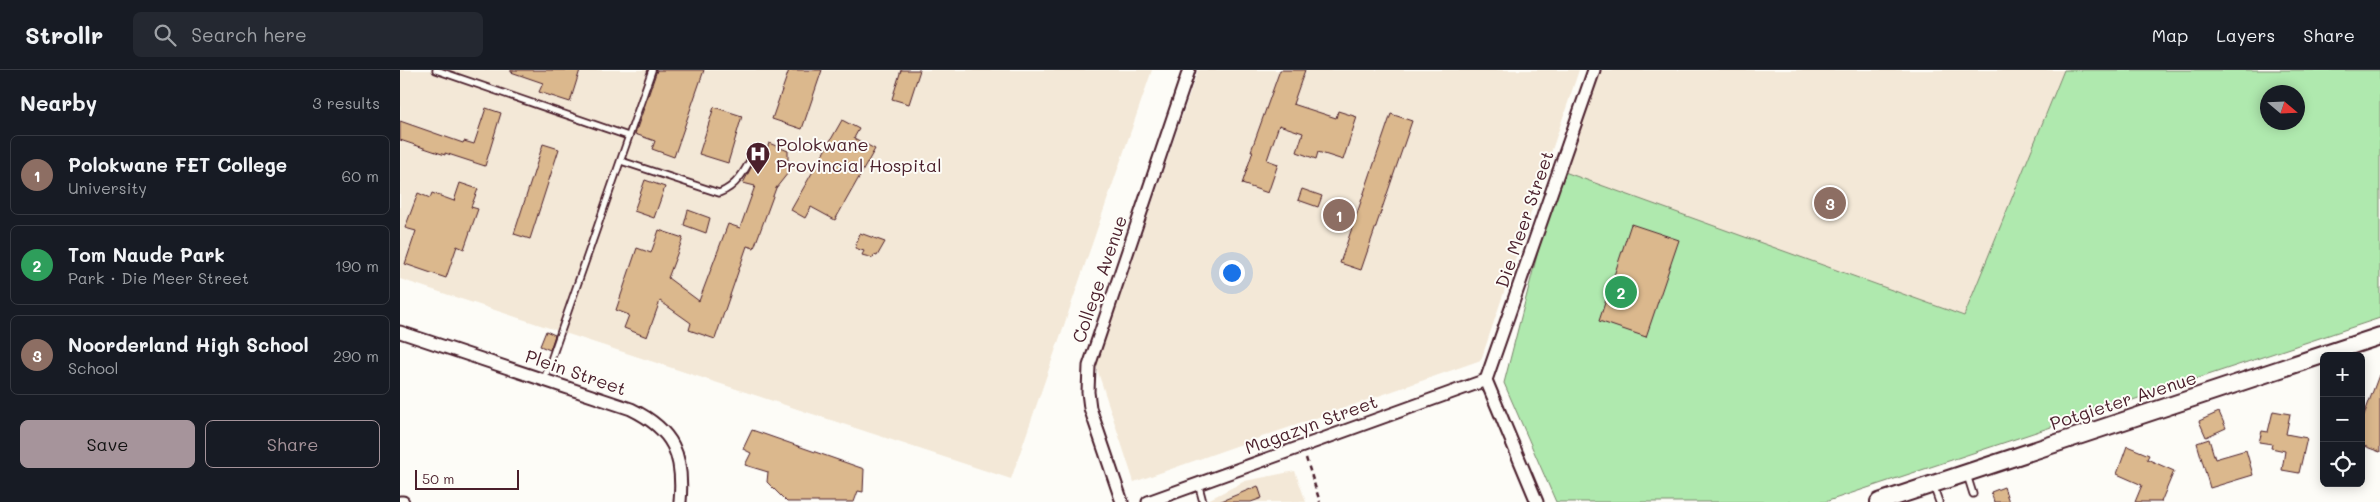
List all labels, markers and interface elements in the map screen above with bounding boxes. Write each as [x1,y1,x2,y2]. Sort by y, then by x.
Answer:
search box [133,12,483,57]
text: Strollr [25,19,103,50]
icon: search [151,21,179,49]
text: Search here [191,22,307,47]
text: Map [2152,23,2188,47]
text: Layers [2216,23,2275,47]
text: Share [2303,23,2355,47]
north arrow [2260,85,2305,130]
text: Nearby [20,89,97,116]
text: 3 results [312,92,380,113]
place label: Polokwane Provincial Hospital [776,132,942,177]
hospital icon: Polokwane Provincial Hospital [745,141,771,175]
street label: Die Meer Street [1489,147,1559,291]
text: Polokwane FET College [68,152,287,177]
text: 1 [33,165,41,186]
text: 60 m [342,165,379,186]
text: University [68,177,147,198]
pin: 3 [1814,184,1846,222]
pin: 1 [1323,196,1355,234]
street label: College Avenue [1066,212,1132,346]
text: Tom Naude Park [68,242,225,267]
text: 2 [33,255,41,276]
text: 190 m [335,255,379,276]
your location [1219,260,1245,286]
text: Park · Die Meer Street [68,267,249,288]
pin: 2 [1605,273,1637,311]
text: Noorderland High School [68,332,309,357]
street label: Plein Street [522,344,630,400]
text: 3 [32,345,42,366]
text: 290 m [333,345,379,366]
map controls [2320,352,2365,487]
button: + [2320,352,2365,397]
text: School [68,357,118,378]
street label: Potgieter Avenue [2047,365,2199,435]
street label: Magazyn Street [1241,389,1381,459]
button: − [2320,397,2365,442]
button: Save [20,420,195,468]
button: Share [205,420,380,468]
button: locate [2320,442,2365,487]
scale bar [415,467,519,490]
text: 50 m [422,469,454,488]

